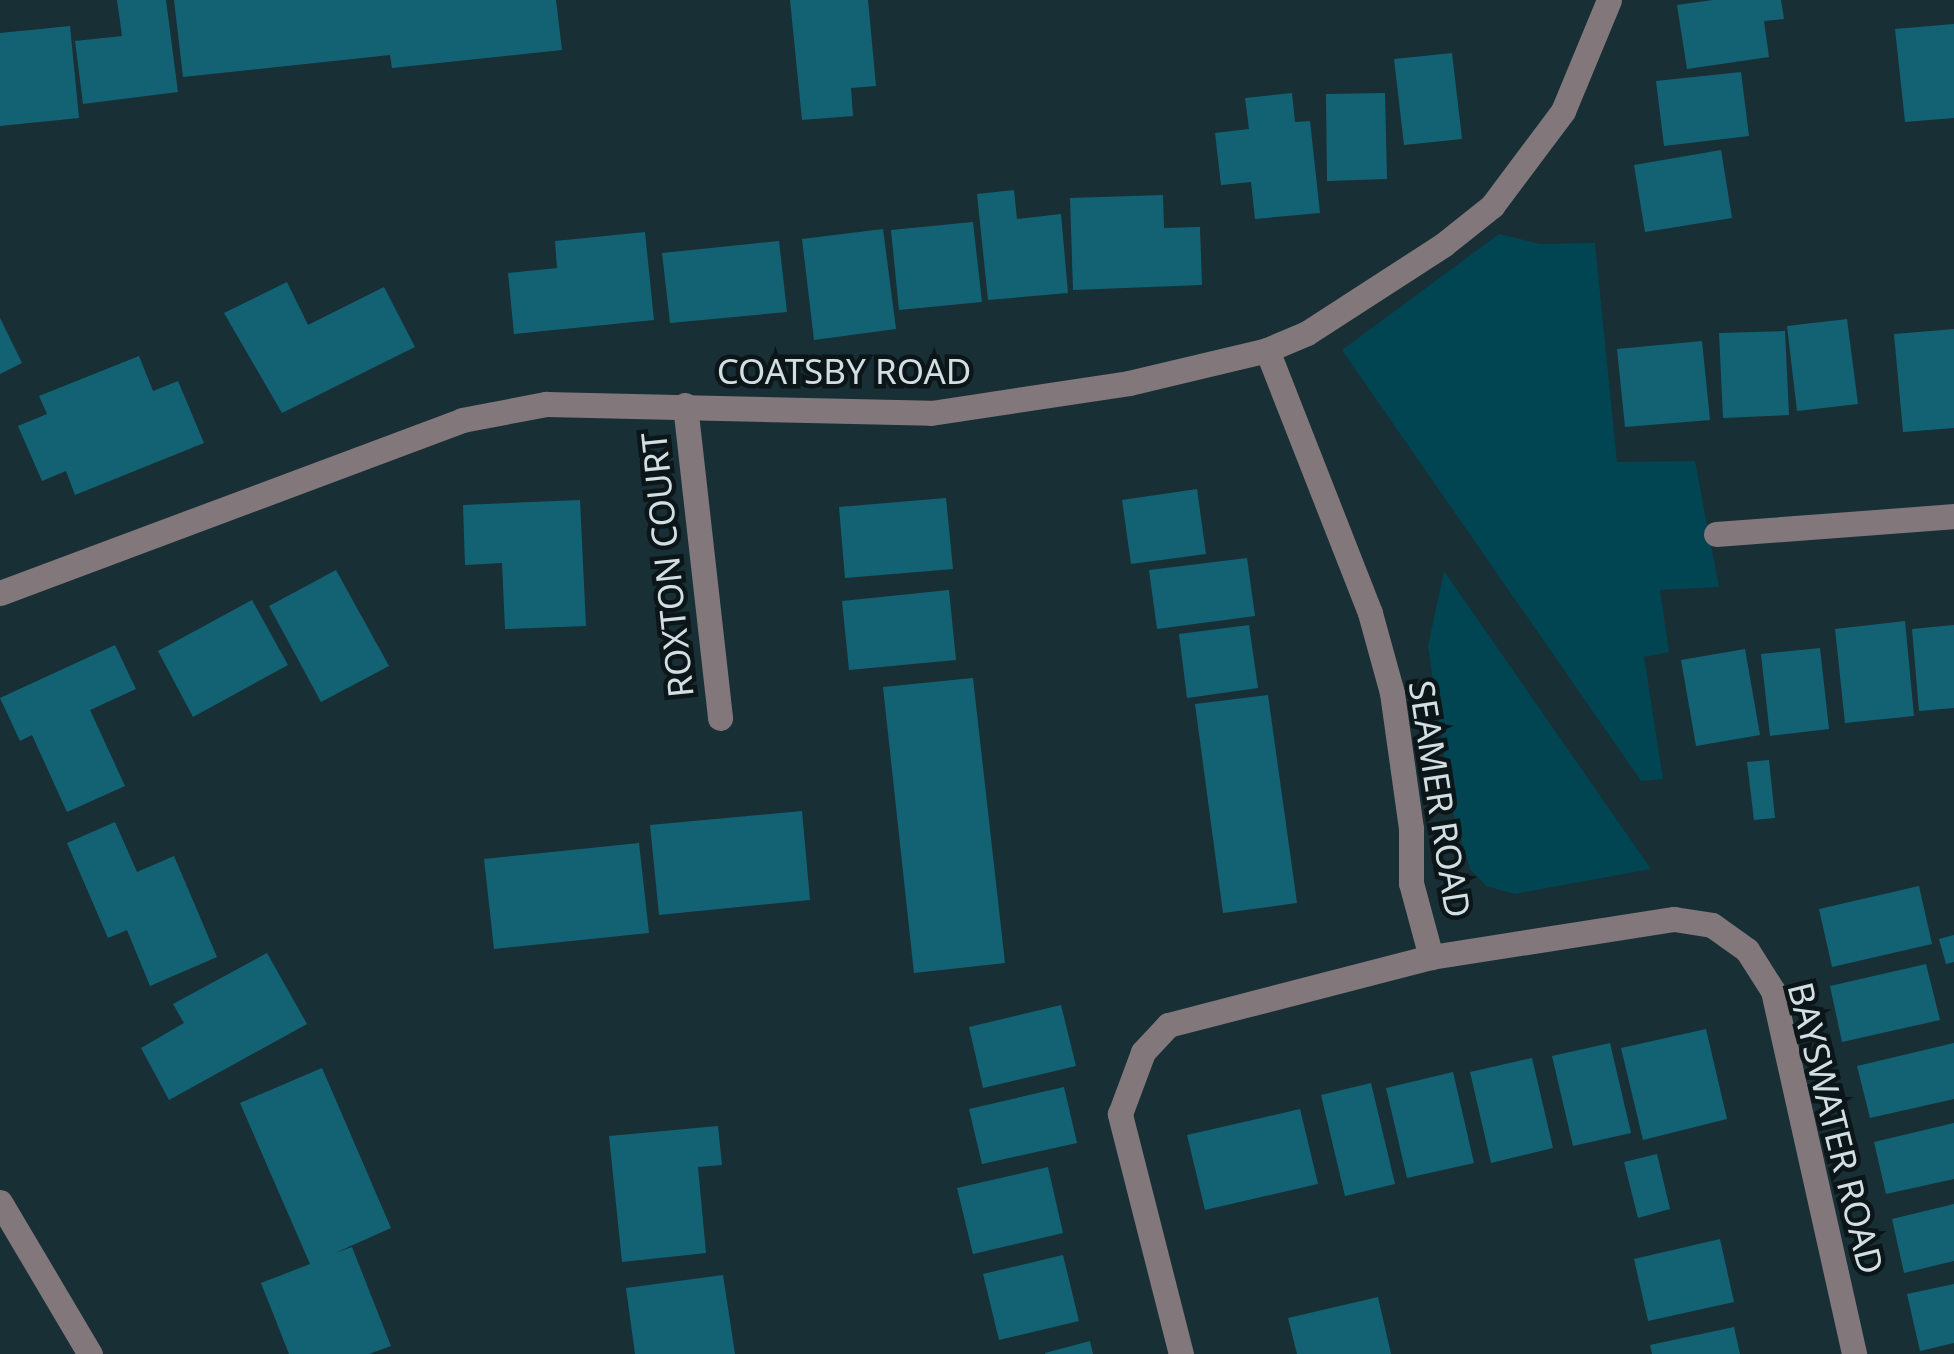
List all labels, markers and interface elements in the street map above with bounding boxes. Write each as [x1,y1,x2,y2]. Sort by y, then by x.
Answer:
street label: COATSBY ROAD [717,350,971,392]
street label: ROXTON COURT [632,430,702,700]
street label: SEAMER ROAD [1401,677,1479,921]
street label: BAYSWATER ROAD [1779,978,1893,1278]

